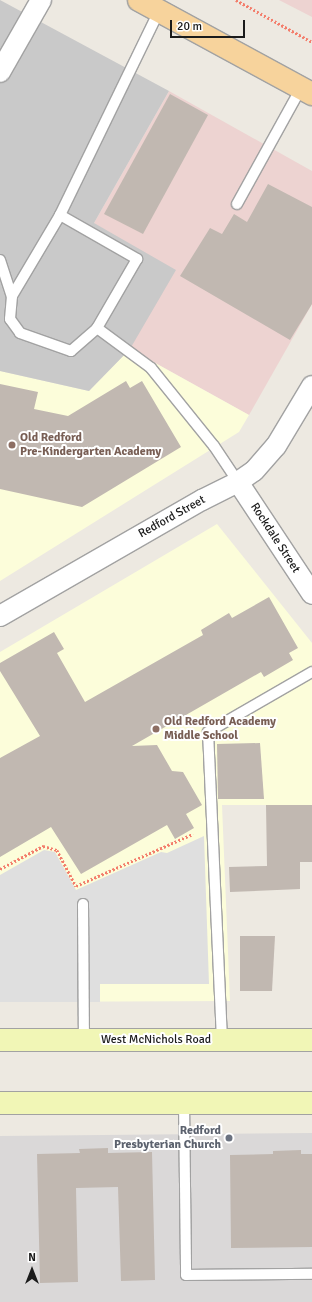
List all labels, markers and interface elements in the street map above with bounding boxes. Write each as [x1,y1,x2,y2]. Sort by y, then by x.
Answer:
scale bar [172,12,247,38]
text: 20 m [177,19,202,34]
place label: Old Redford Pre-Kindergarten Academy [20,431,161,459]
marker: Old Redford Pre-Kindergarten Academy [7,440,17,450]
street label: Redford Street [136,493,208,541]
street label: Rockdale Street [247,500,303,576]
place label: Old Redford Academy Middle School [164,715,276,743]
marker: Old Redford Academy Middle School [151,724,161,734]
street label: West McNichols Road [101,1033,211,1047]
place label: Redford Presbyterian Church [114,1124,221,1152]
marker: Redford Presbyterian Church [224,1133,234,1143]
north arrow [12,1250,52,1290]
text: N [28,1251,36,1264]

